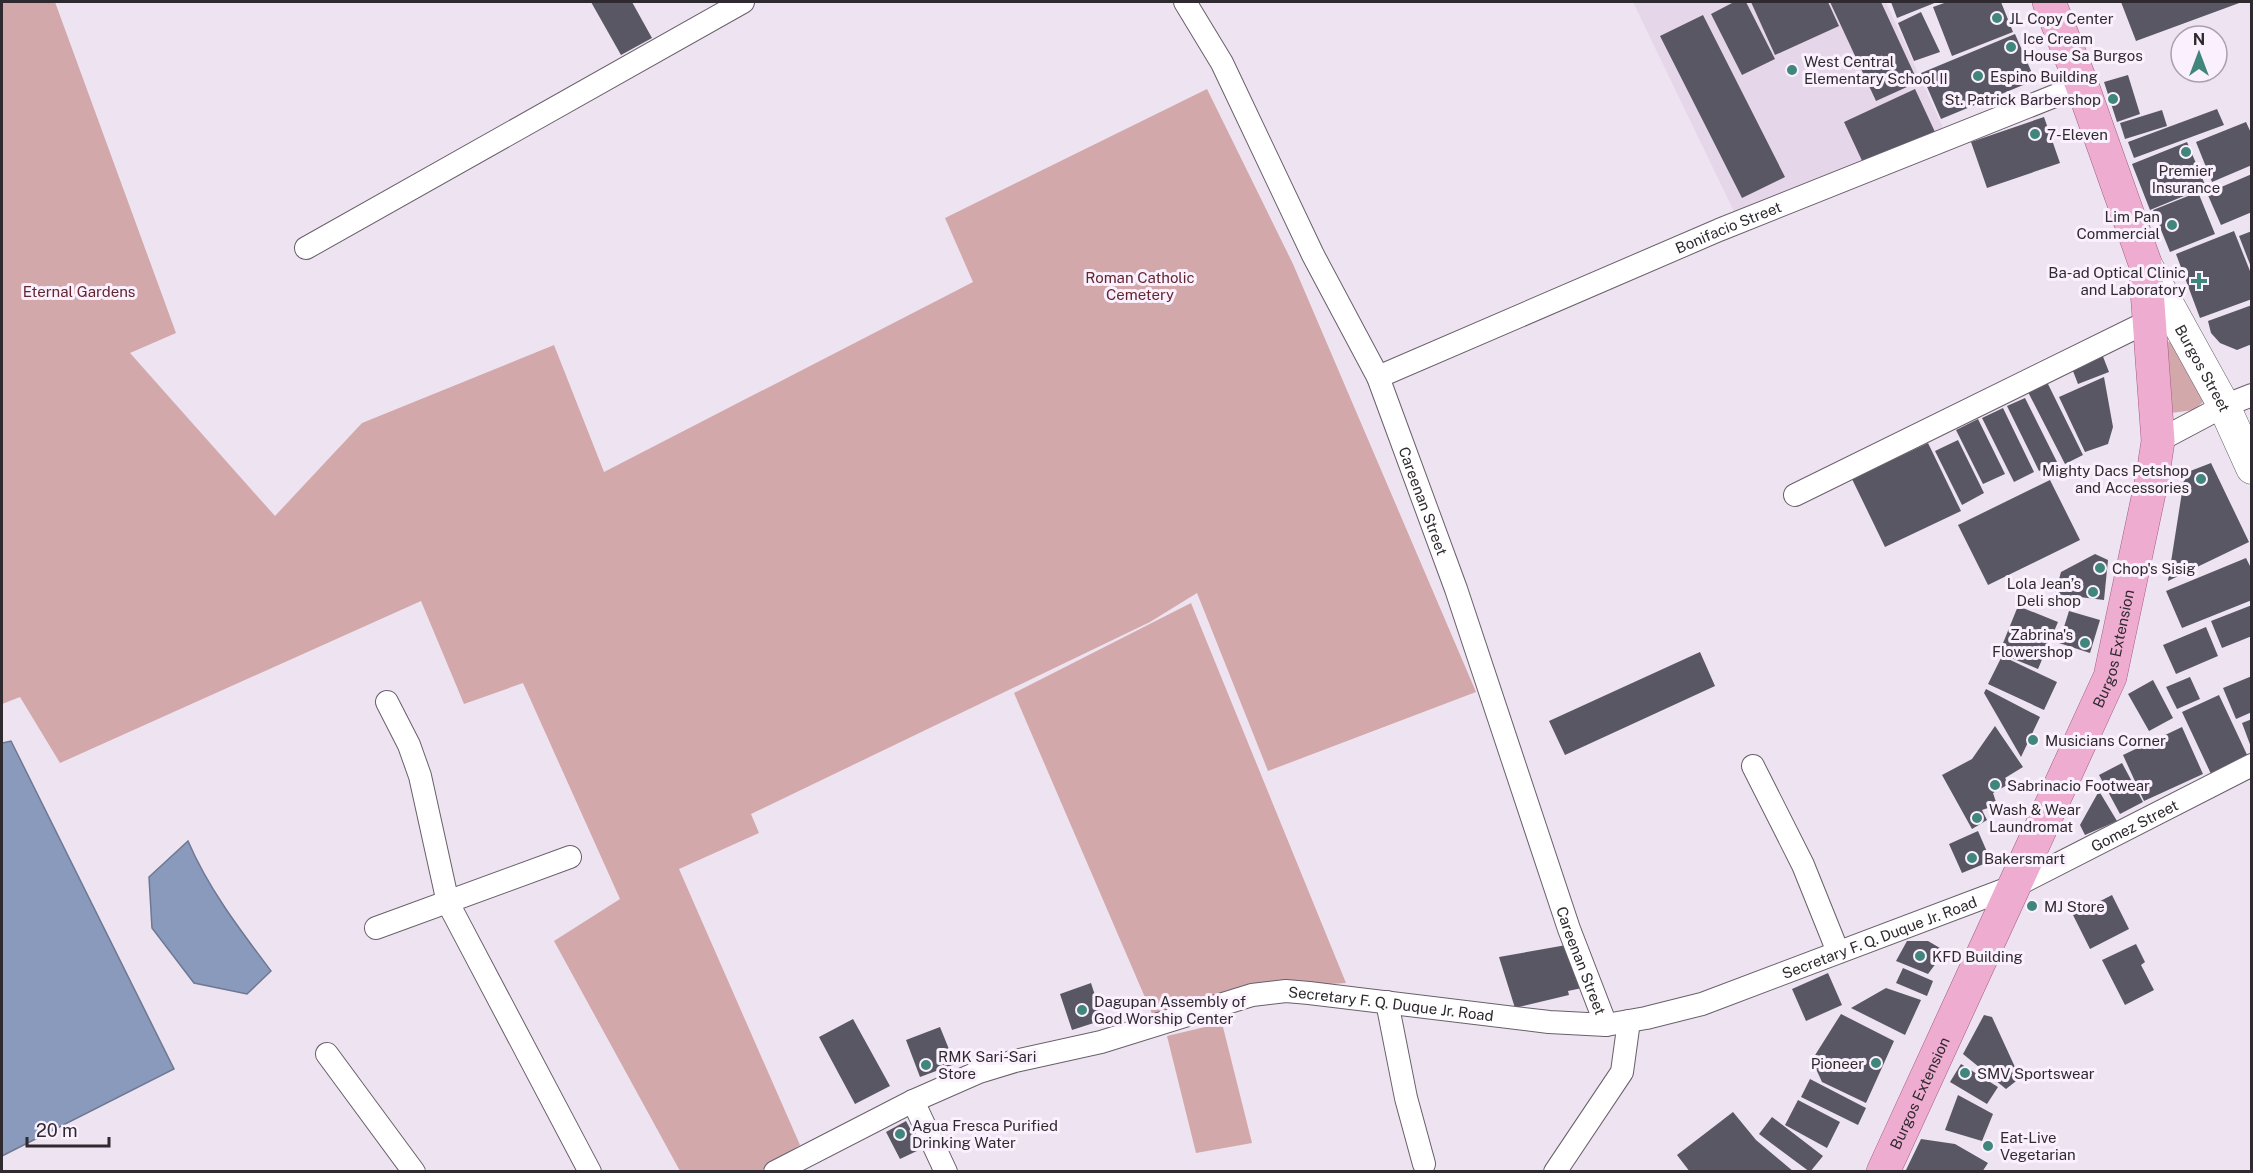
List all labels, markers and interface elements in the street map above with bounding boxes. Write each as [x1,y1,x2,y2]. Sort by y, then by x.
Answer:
place label: JL Copy Center [2009,10,2114,27]
marker: JL Copy Center [1990,11,2004,25]
north arrow [2169,24,2229,84]
place label: Ice Cream House Sa Burgos [2023,30,2143,64]
text: N [2193,30,2205,49]
marker: Ice Cream House Sa Burgos [2004,40,2018,54]
place label: West Central Elementary School II [1804,53,1948,87]
marker: West Central Elementary School II [1785,63,1799,77]
place label: Espino Building [1990,68,2098,85]
marker: Espino Building [1971,69,1985,83]
place label: St. Patrick Barbershop [1944,91,2101,108]
marker: St. Patrick Barbershop [2106,92,2120,106]
place label: 7-Eleven [2047,126,2108,143]
marker: 7-Eleven [2028,127,2042,141]
marker: Premier Insurance [2179,145,2193,159]
place label: Premier Insurance [2152,162,2220,196]
street label: Bonifacio Street [1673,198,1784,256]
place label: Lim Pan Commercial [2076,208,2160,242]
marker: Lim Pan Commercial [2165,218,2179,232]
place label: Ba-ad Optical Clinic and Laboratory [2048,264,2186,298]
park label: Roman Catholic Cemetery [1085,269,1195,303]
marker: Ba-ad Optical Clinic and Laboratory [2190,272,2208,290]
park label: Eternal Gardens [23,283,135,300]
street label: Burgos Street [2172,321,2234,414]
street label: Careenan Street [1396,444,1451,558]
place label: Mighty Dacs Petshop and Accessories [2042,462,2189,496]
marker: Mighty Dacs Petshop and Accessories [2194,472,2208,486]
place label: Chop's Sisig [2112,560,2196,577]
marker: Chop's Sisig [2093,561,2107,575]
place label: Lola Jean’s Deli shop [2007,575,2081,609]
marker: Lola Jean’s Deli shop [2086,585,2100,599]
street label: Burgos Extension [2089,588,2137,710]
place label: Zabrina's Flowershop [1992,626,2073,660]
marker: Zabrina's Flowershop [2078,636,2092,650]
place label: Musicians Corner [2045,732,2166,749]
marker: Musicians Corner [2026,733,2040,747]
place label: Sabrinacio Footwear [2007,777,2150,794]
marker: Sabrinacio Footwear [1988,778,2002,792]
street label: Gomez Street [2088,796,2181,854]
place label: Wash & Wear Laundromat [1989,801,2081,835]
marker: Wash & Wear Laundromat [1970,811,1984,825]
place label: Bakersmart [1984,850,2065,867]
marker: Bakersmart [1965,851,1979,865]
street label: Secretary F. Q. Duque Jr. Road [1779,893,1979,982]
place label: MJ Store [2044,898,2105,915]
marker: MJ Store [2025,899,2039,913]
street label: Careenan Street [1554,904,1610,1017]
place label: KFD Building [1932,948,2023,965]
marker: KFD Building [1913,949,1927,963]
street label: Secretary F. Q. Duque Jr. Road [1287,983,1495,1024]
place label: Dagupan Assembly of God Worship Center [1094,993,1246,1027]
marker: Dagupan Assembly of God Worship Center [1075,1003,1089,1017]
street label: Burgos Extension [1886,1034,1952,1152]
place label: RMK Sari-Sari Store [938,1048,1036,1082]
place label: Pioneer [1811,1055,1864,1072]
marker: Pioneer [1869,1056,1883,1070]
marker: RMK Sari-Sari Store [919,1058,933,1072]
place label: SMV Sportswear [1977,1065,2095,1082]
marker: SMV Sportswear [1958,1066,1972,1080]
scale bar [27,1110,110,1148]
place label: Agua Fresca Purified Drinking Water [912,1117,1058,1151]
text: 20 m [36,1120,78,1141]
marker: Agua Fresca Purified Drinking Water [893,1127,907,1141]
place label: Eat-Live Vegetarian [2000,1129,2076,1163]
marker: Eat-Live Vegetarian [1981,1139,1995,1153]

